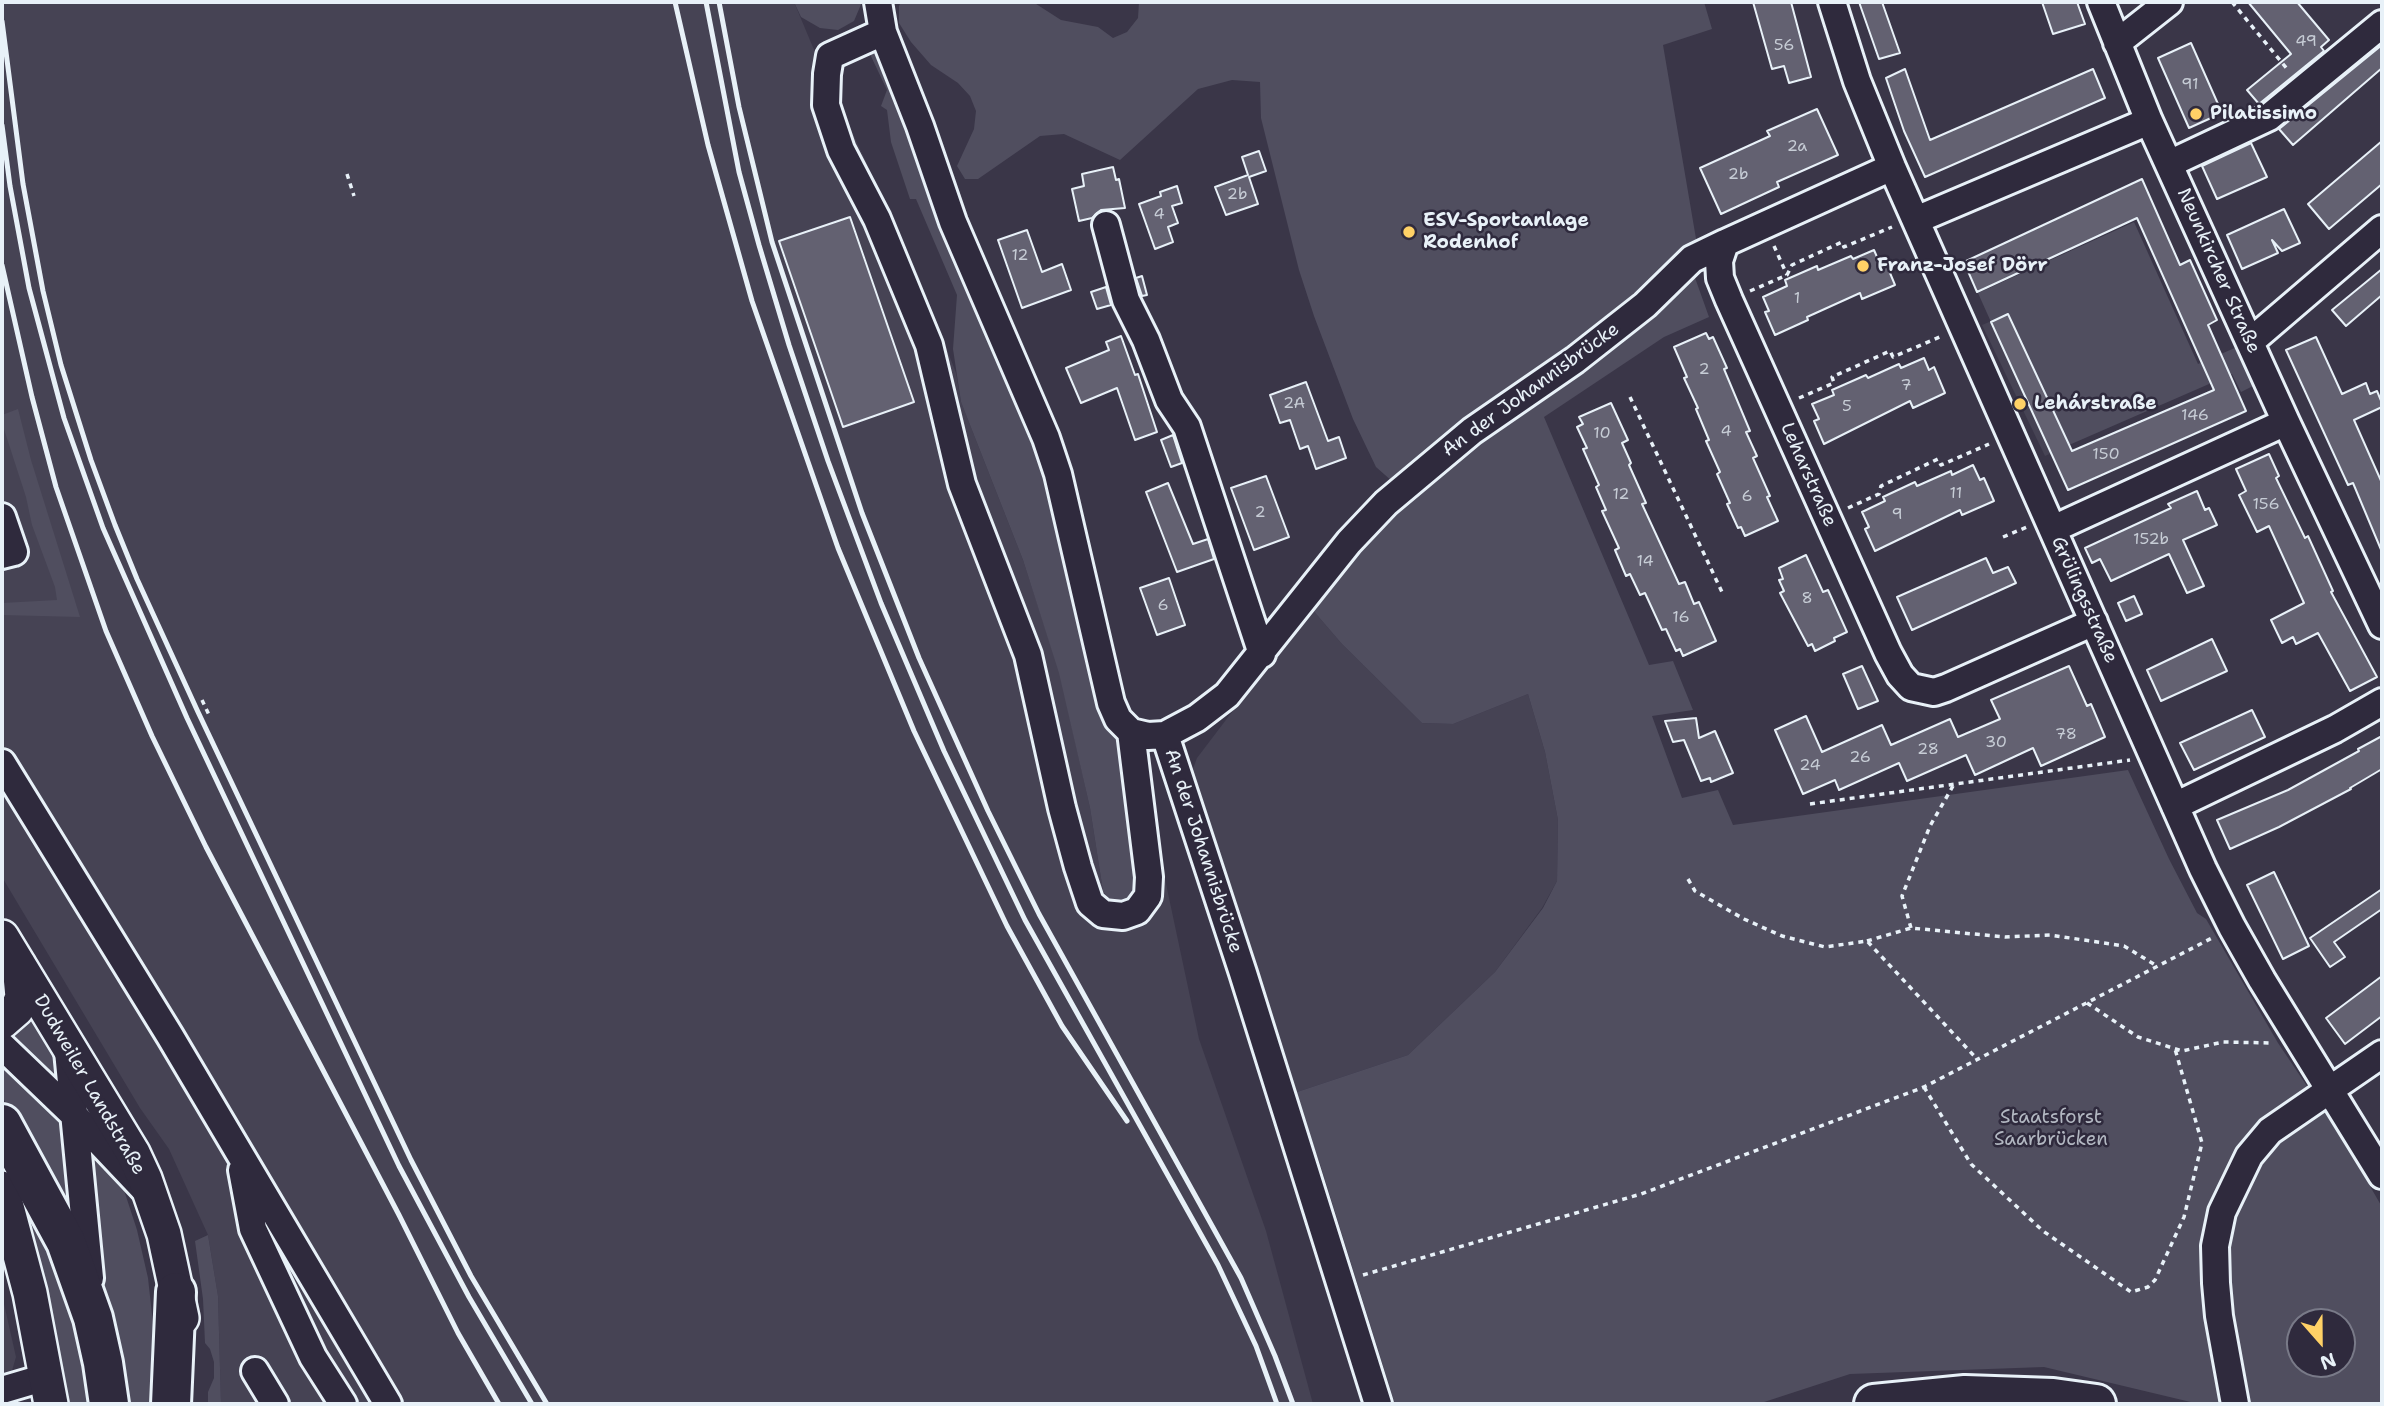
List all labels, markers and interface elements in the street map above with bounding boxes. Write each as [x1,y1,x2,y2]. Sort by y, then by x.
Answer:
house number: 49 [2295,32,2317,52]
house number: 56 [1774,36,1794,56]
house number: 91 [2181,75,2199,95]
place label: Pilatissimo [2210,103,2317,125]
marker: Pilatissimo [2188,106,2204,122]
house number: 2a [1787,137,1807,157]
house number: 2b [1728,165,1748,185]
house number: 2b [1227,185,1247,205]
street label: Neunkircher Straße [2171,185,2265,357]
house number: 4 [1153,205,1165,225]
place label: ESV-Sportanlage Rodenhof [1423,210,1589,254]
marker: ESV-Sportanlage Rodenhof [1401,224,1417,240]
house number: 12 [1011,246,1029,266]
place label: Franz-Josef Dörr [1877,255,2048,277]
marker: Franz-Josef Dörr [1855,258,1871,274]
house number: 1 [1794,289,1800,309]
street label: An der Johannisbrücke [1438,318,1624,462]
house number: 2 [1698,360,1710,380]
house number: 7 [1900,376,1912,396]
place label: Lehárstraße [2034,393,2157,415]
house number: 2A [1283,394,1305,414]
marker: Lehárstraße [2012,396,2028,412]
house number: 5 [1842,397,1852,417]
house number: 146 [2181,406,2209,426]
street label: Leharstraße [1775,419,1841,531]
house number: 4 [1720,422,1732,442]
house number: 10 [1593,424,1611,444]
house number: 150 [2092,445,2120,465]
house number: 11 [1950,484,1962,504]
house number: 12 [1612,485,1630,505]
house number: 6 [1741,487,1753,507]
house number: 156 [2252,495,2280,515]
house number: 2 [1254,503,1266,523]
house number: 9 [1891,505,1903,525]
house number: 152b [2133,530,2169,550]
street label: Grülingsstraße [2046,533,2122,667]
house number: 14 [1636,552,1654,572]
house number: 8 [1801,589,1813,609]
house number: 6 [1157,596,1169,616]
house number: 16 [1672,608,1690,628]
house number: 78 [2055,725,2077,745]
house number: 30 [1985,733,2007,753]
house number: 28 [1917,740,1939,760]
street label: An der Johannisbrücke [1159,746,1247,956]
house number: 26 [1849,748,1871,768]
house number: 24 [1799,756,1821,776]
street label: Dudweiler Landstraße [28,991,150,1179]
park label: Staatsforst Saarbrücken [1994,1107,2108,1151]
north arrow [2286,1308,2356,1378]
text: N [2316,1347,2339,1376]

